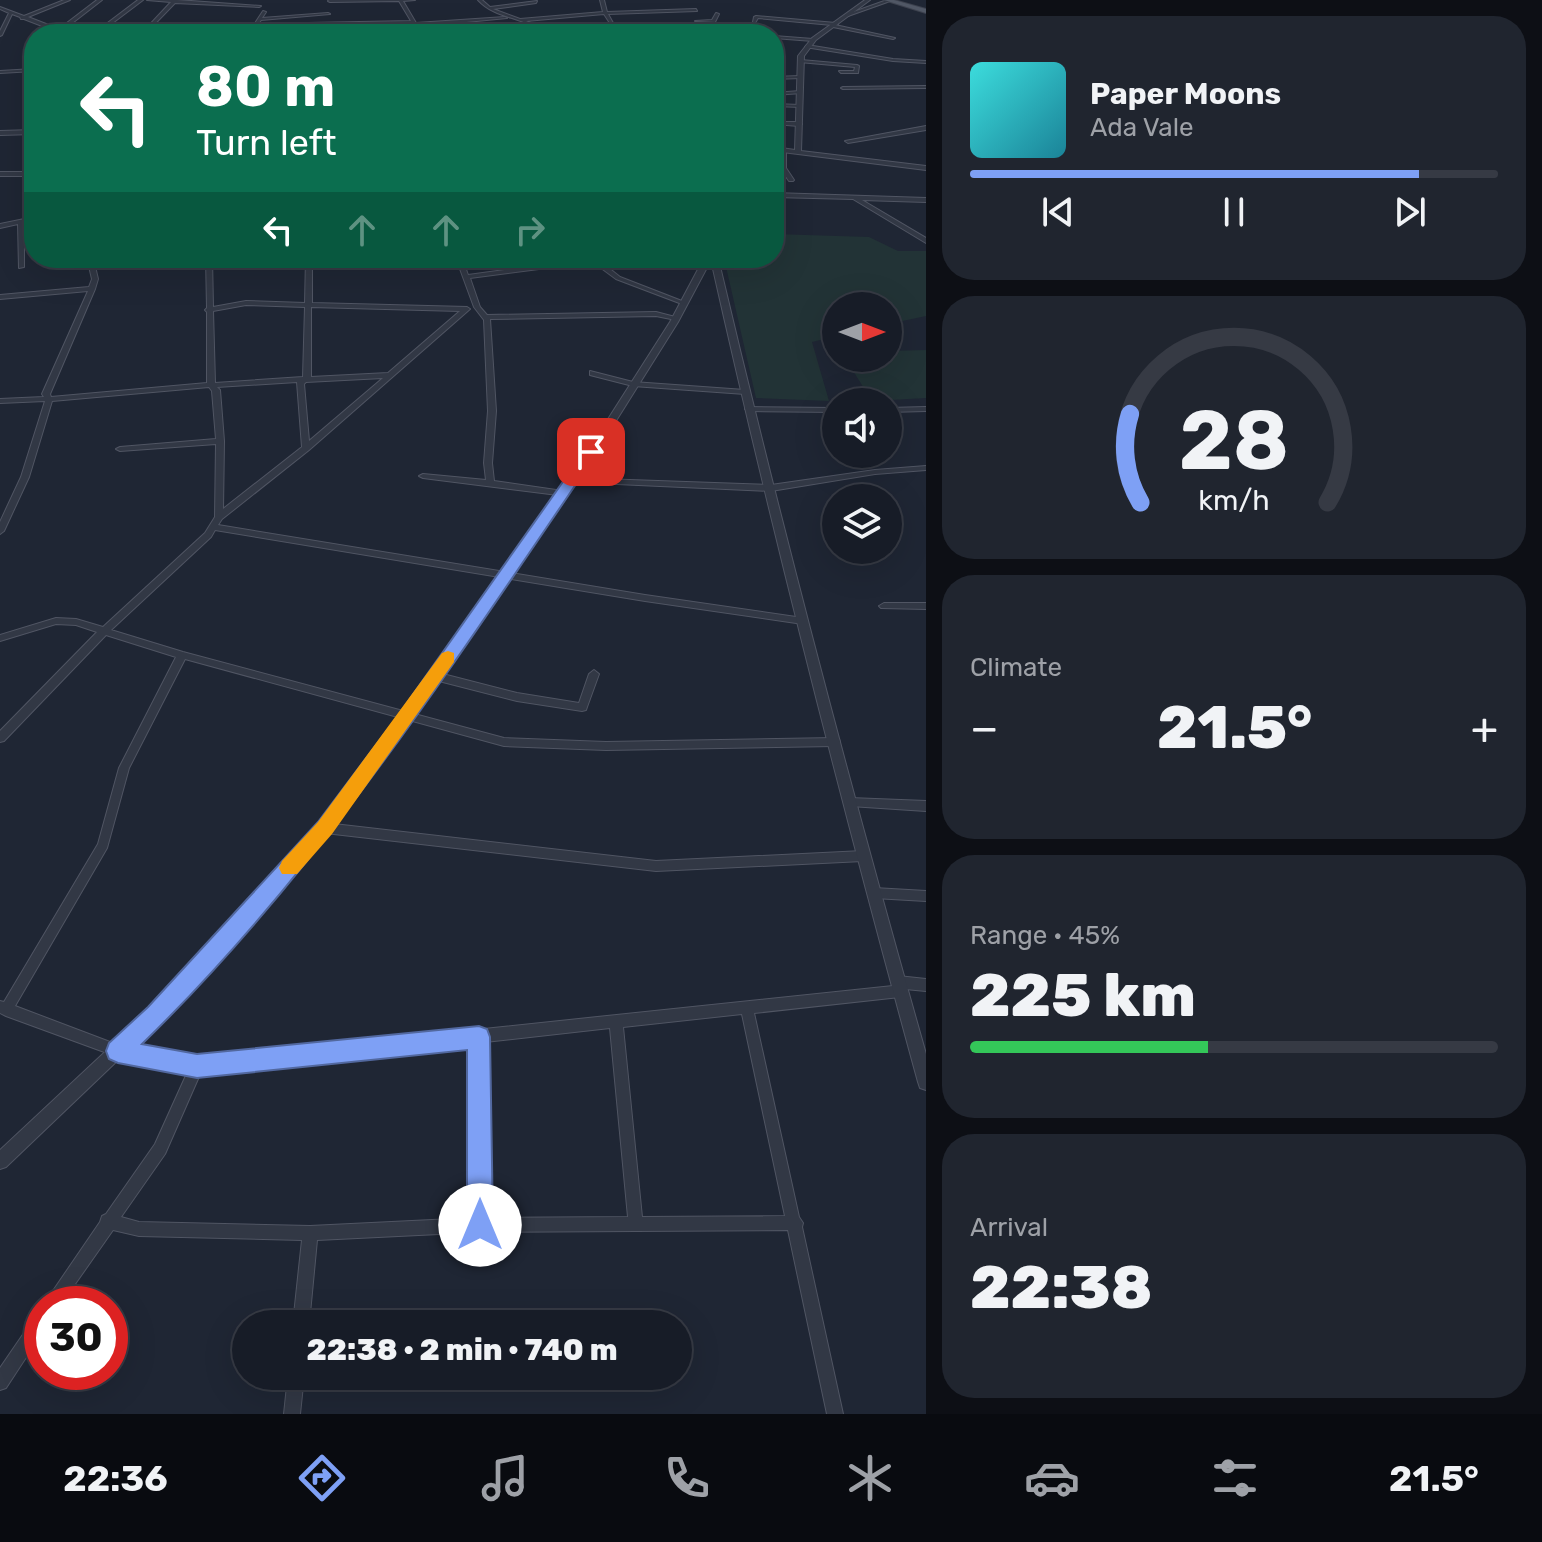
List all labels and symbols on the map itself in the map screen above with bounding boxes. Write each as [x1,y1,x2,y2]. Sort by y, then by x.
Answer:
north arrow [822,292,902,372]
pin [557,418,625,486]
position arrow [438,1183,522,1267]
speed limit sign: 30 [24,1286,128,1390]

